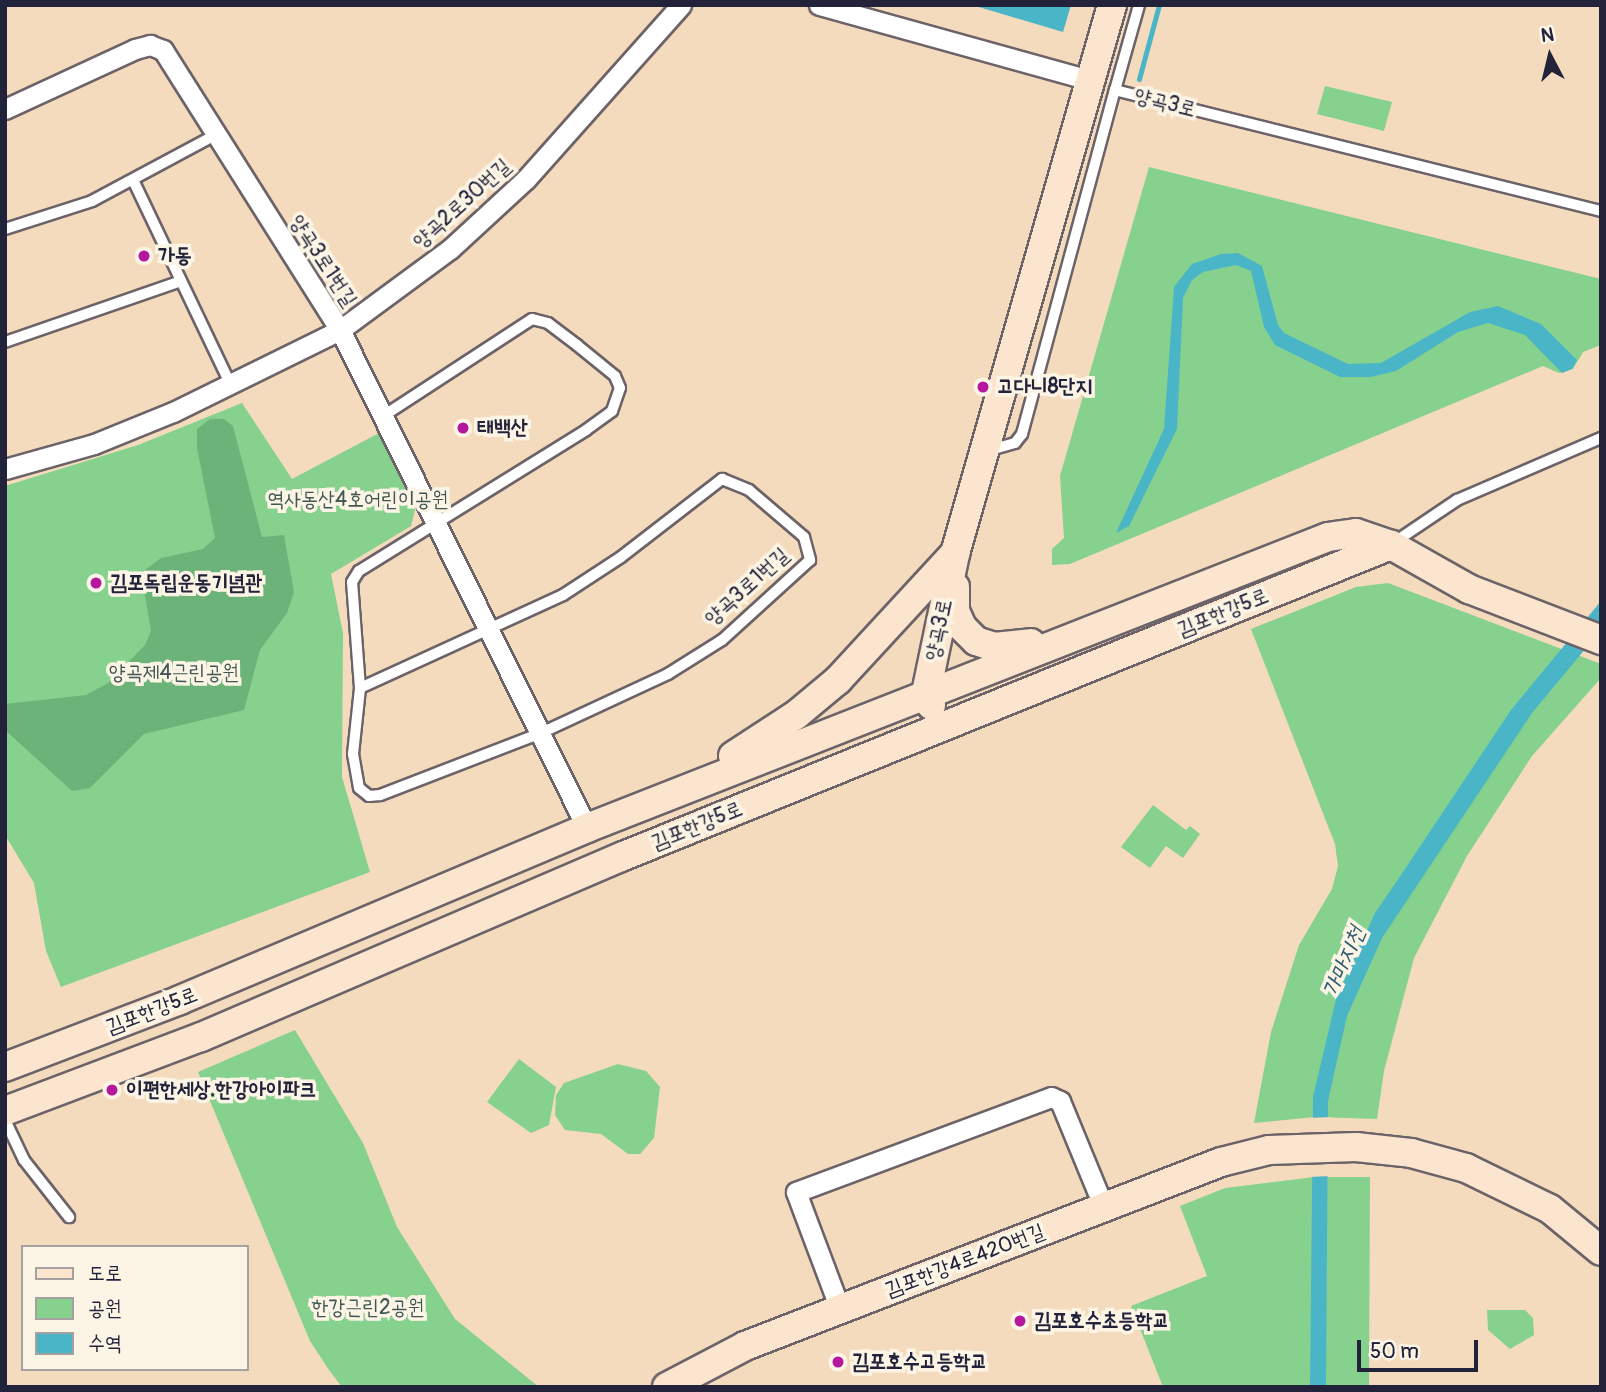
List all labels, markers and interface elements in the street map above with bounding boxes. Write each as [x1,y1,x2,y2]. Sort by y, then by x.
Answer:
north arrow [1515,21,1585,91]
text: N [1540,22,1555,48]
street label: 양곡3로 [1132,83,1198,123]
street label: 양곡2로30번길 [408,154,516,254]
street label: 양곡3로1번길 [284,210,362,312]
place label: 가동 [158,243,192,269]
marker: 가동 [136,248,152,264]
place label: 고다니8단지 [997,374,1092,400]
marker: 고다니8단지 [975,379,991,395]
place label: 태백산 [477,415,528,441]
marker: 태백산 [455,420,471,436]
park label: 역사동산4호어린이공원 [267,487,449,513]
street label: 양곡3로1번길 [700,543,794,631]
place label: 김포독립운동기념관 [110,570,262,596]
marker: 김포독립운동기념관 [88,575,104,591]
street label: 김포한강5로 [1174,583,1272,643]
street label: 양곡3로 [920,597,958,663]
park label: 양곡제4근린공원 [109,660,239,686]
street label: 김포한강5로 [648,796,746,856]
water label: 가마지천 [1317,923,1371,1001]
street label: 김포한강5로 [103,982,201,1040]
place label: 이편한세상.한강아이파크 [126,1077,316,1103]
marker: 이편한세상.한강아이파크 [104,1082,120,1098]
street label: 김포한강4로420번길 [882,1219,1048,1303]
legend [21,1245,248,1371]
text: 도로 [88,1260,122,1287]
text: 공원 [88,1295,122,1322]
park label: 한강근린2공원 [311,1295,425,1321]
place label: 김포호수초등학교 [1034,1308,1169,1334]
marker: 김포호수초등학교 [1012,1313,1028,1329]
scale bar [1361,1326,1482,1370]
text: 수역 [88,1330,122,1357]
text: 50 m [1370,1338,1419,1365]
place label: 김포호수고등학교 [852,1349,987,1375]
marker: 김포호수고등학교 [830,1354,846,1370]

